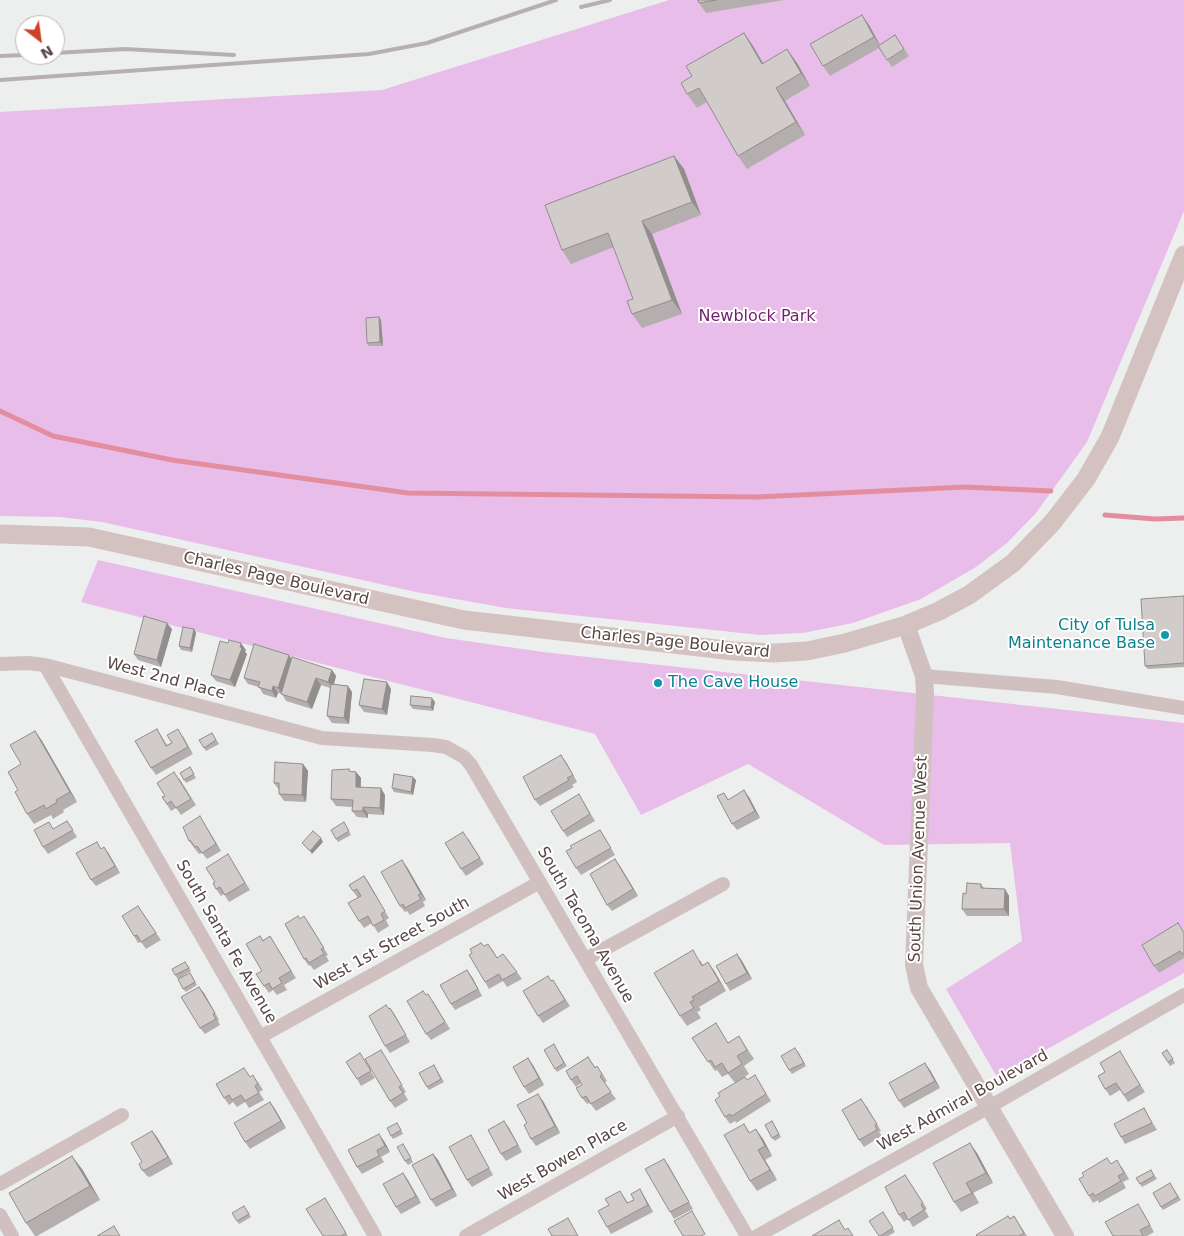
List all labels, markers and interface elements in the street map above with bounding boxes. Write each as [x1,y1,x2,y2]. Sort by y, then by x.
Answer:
north arrow [15,15,65,65]
text: N [38,42,56,62]
park label: Newblock Park [698,307,816,327]
street label: Charles Page Boulevard [181,548,371,610]
place label: City of Tulsa Maintenance Base [1008,616,1155,654]
street label: Charles Page Boulevard [579,624,771,662]
marker: City of Tulsa Maintenance Base [1159,629,1171,641]
street label: West 2nd Place [104,654,228,704]
place label: The Cave House [668,673,798,693]
marker: The Cave House [652,677,664,689]
street label: South Union Avenue West [906,755,932,963]
street label: South Tacoma Avenue [532,844,638,1006]
street label: South Santa Fe Avenue [171,857,281,1027]
street label: West 1st Street South [311,893,473,995]
street label: West Admiral Boulevard [874,1046,1052,1156]
street label: West Bowen Place [495,1116,631,1206]

